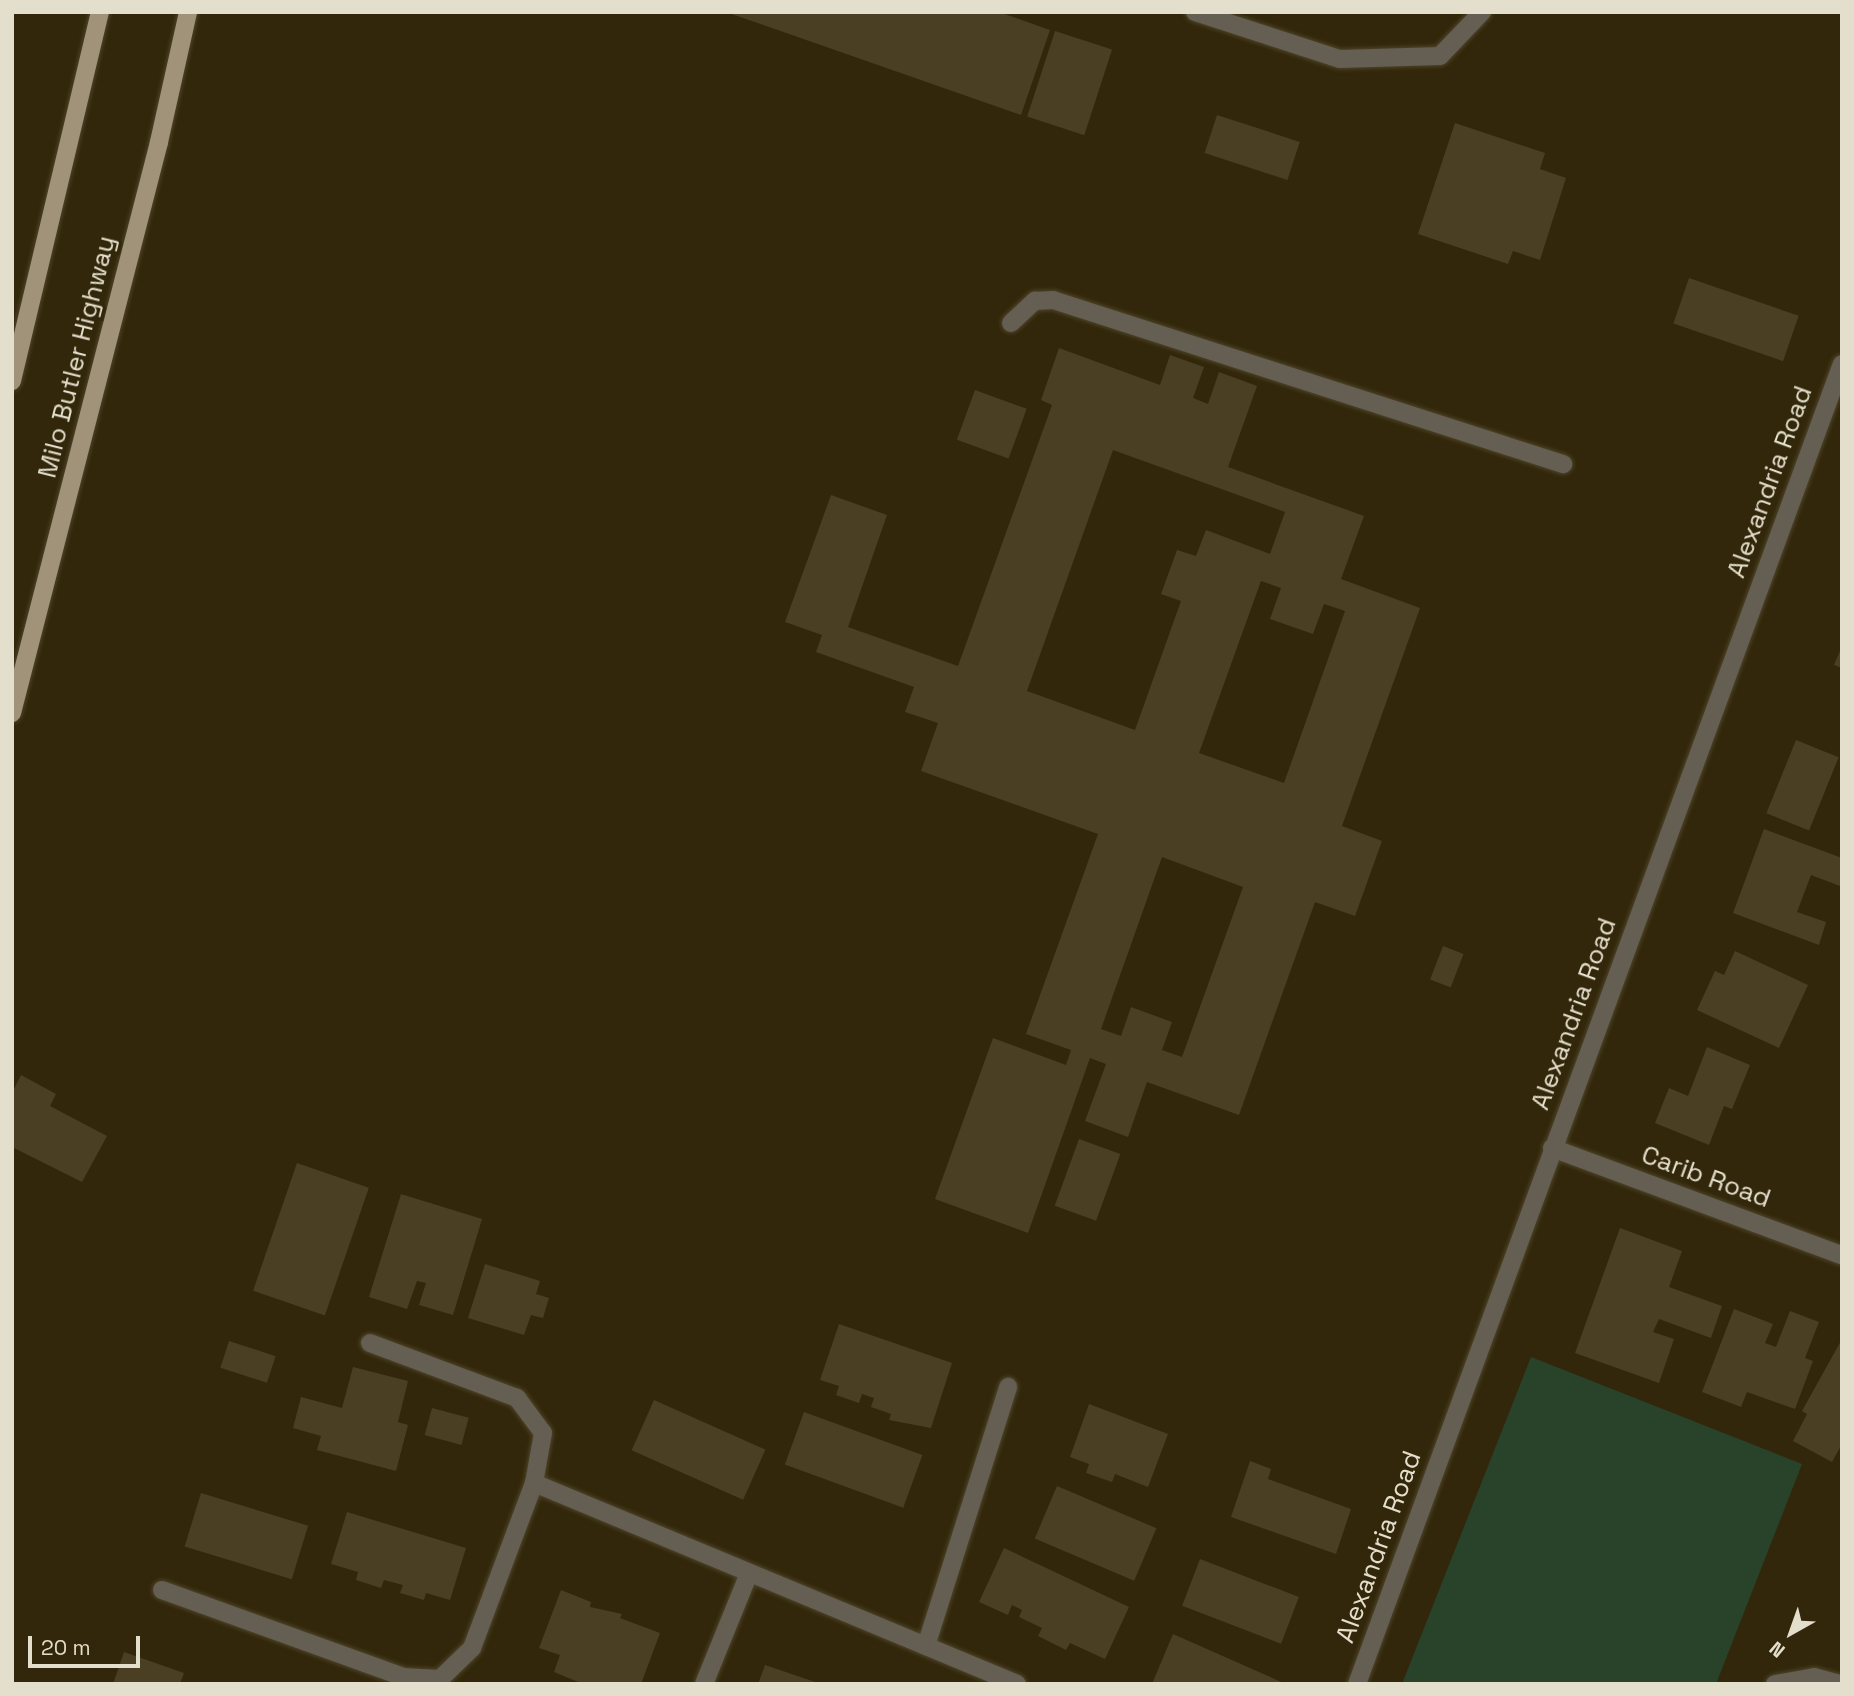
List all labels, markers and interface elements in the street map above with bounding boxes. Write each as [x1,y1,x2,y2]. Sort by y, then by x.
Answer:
street label: Milo Butler Highway [32,233,122,481]
street label: Alexandria Road [1721,382,1819,582]
street label: Alexandria Road [1525,914,1623,1114]
street label: Carib Road [1637,1139,1775,1215]
street label: Alexandria Road [1330,1447,1428,1647]
north arrow [1756,1598,1826,1668]
scale bar [32,1622,144,1666]
text: 20 m [41,1634,91,1661]
text: N [1764,1636,1790,1663]

